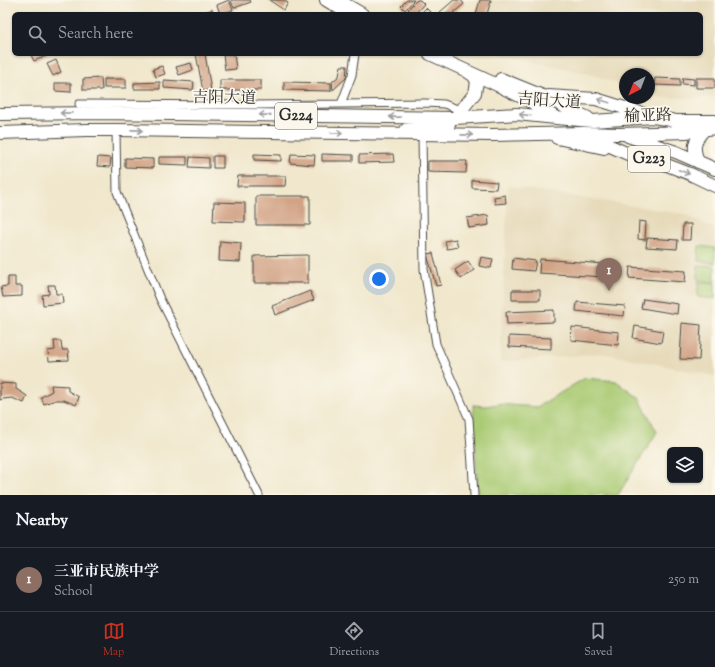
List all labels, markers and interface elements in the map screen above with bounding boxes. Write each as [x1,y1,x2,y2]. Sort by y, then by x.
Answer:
search box [12,12,703,56]
icon: search [26,23,48,45]
text: Search here [58,24,133,45]
north arrow [619,68,655,104]
street label: 吉阳大道 [192,87,256,111]
street label: 吉阳大道 [516,88,582,116]
one-way arrow [597,97,610,104]
road number: G224 [275,103,317,129]
street label: 榆亚路 [624,105,672,129]
one-way arrow [60,109,73,117]
one-way arrow [259,111,272,119]
one-way arrow [519,111,532,119]
one-way arrow [389,113,402,121]
one-way arrow [130,126,143,134]
one-way arrow [330,129,343,137]
one-way arrow [460,131,473,139]
road number: G223 [628,146,670,172]
one-way arrow [678,168,690,176]
pin: 1 [596,258,622,291]
your location [369,269,389,289]
map controls [667,447,703,483]
button: layers [667,447,703,483]
text: Nearby [16,509,68,533]
text: 三亚市民族中学 [54,562,159,583]
text: 1 [27,571,31,589]
text: 250 m [668,571,699,589]
text: School [54,583,93,601]
tab: Map [103,620,125,660]
tab: Directions [330,620,379,660]
tab: Saved [584,620,612,660]

